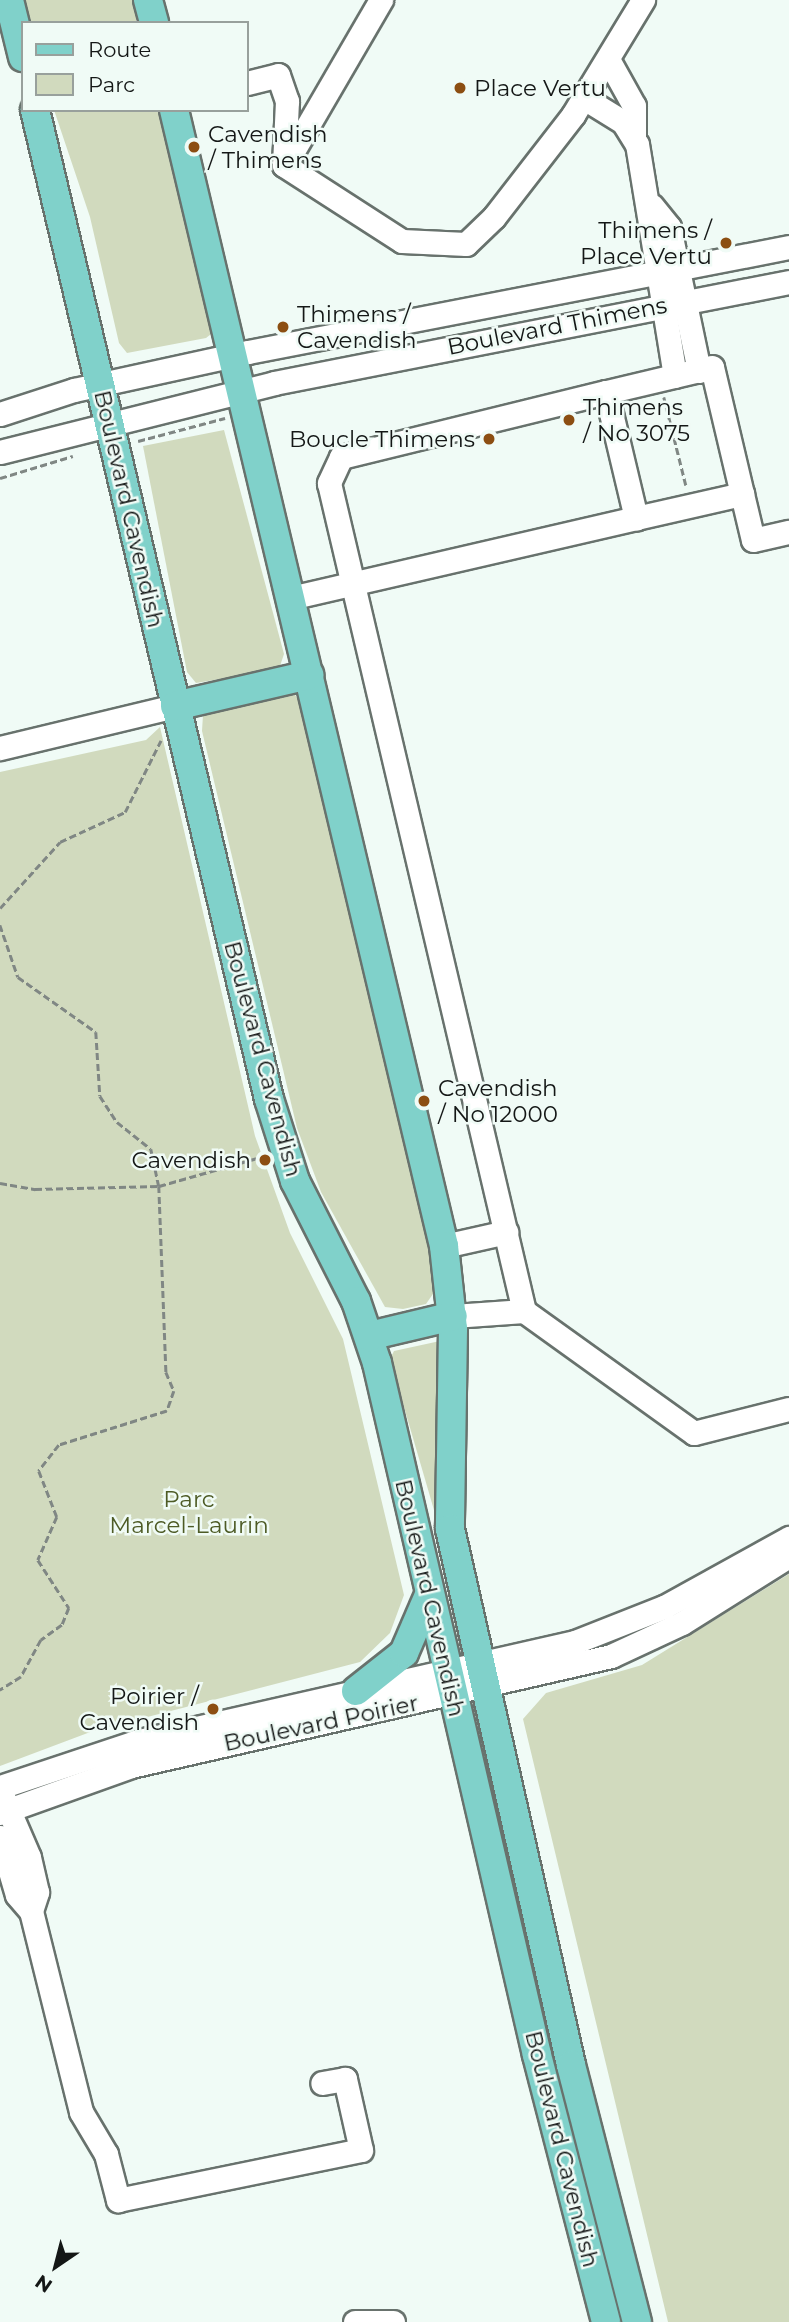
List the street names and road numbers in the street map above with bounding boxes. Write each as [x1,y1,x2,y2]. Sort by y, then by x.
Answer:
street label: Boulevard Thimens [445,291,669,361]
street label: Boulevard Cavendish [88,388,170,630]
street label: Boulevard Cavendish [218,938,308,1180]
street label: Boulevard Cavendish [389,1477,471,1719]
street label: Boulevard Poirier [221,1689,421,1757]
street label: Boulevard Cavendish [519,2028,605,2270]

